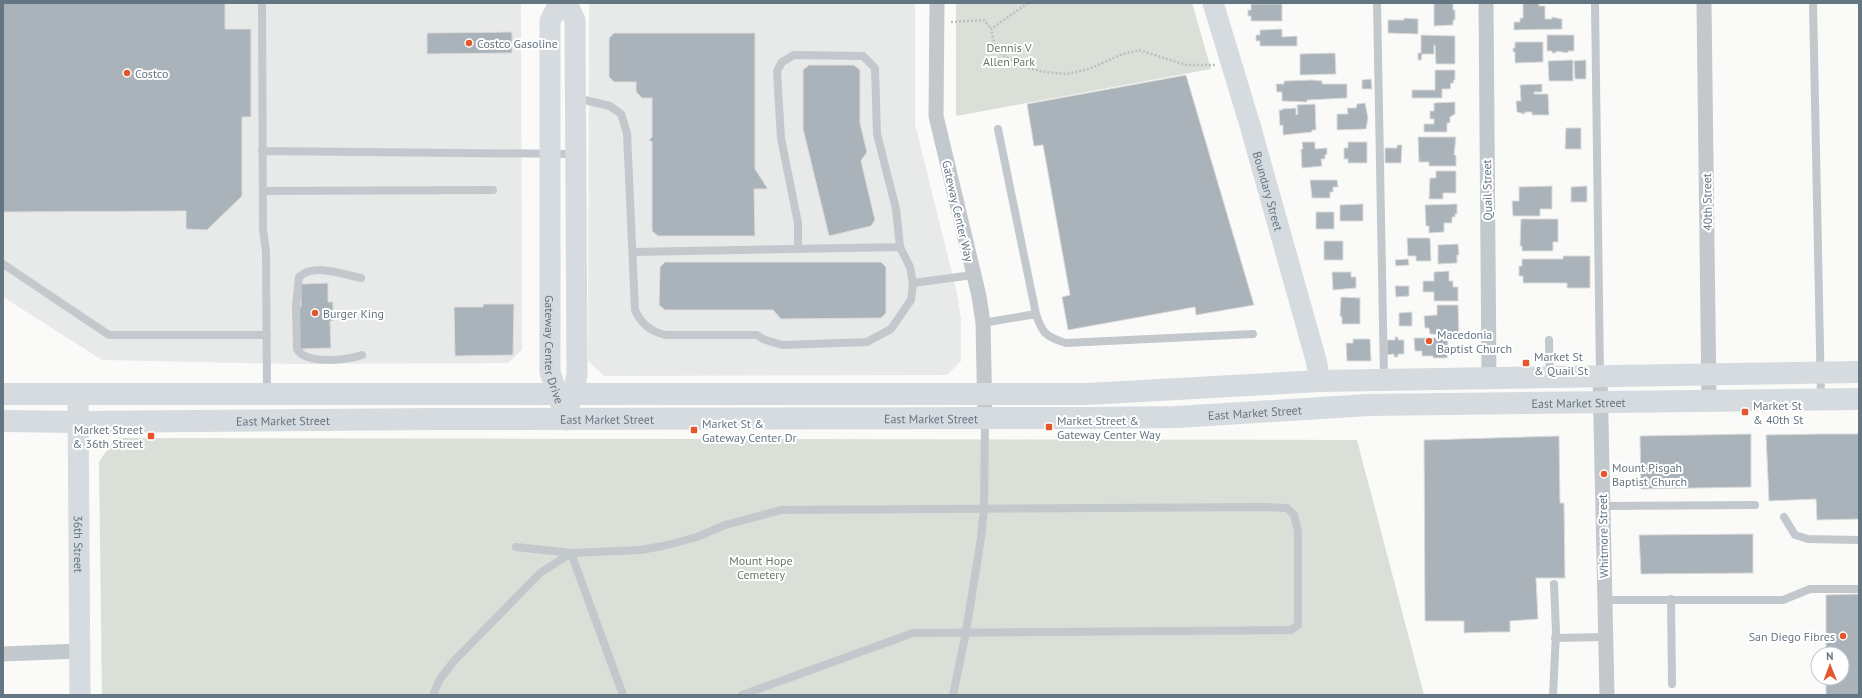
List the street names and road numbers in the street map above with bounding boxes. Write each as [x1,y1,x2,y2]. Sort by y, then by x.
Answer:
street label: Boundary Street [1250,149,1287,233]
street label: Gateway Center Way [939,159,977,264]
street label: Quail Street [1479,159,1495,221]
street label: 40th Street [1699,173,1715,231]
street label: Gateway Center Drive [542,295,567,405]
street label: East Market Street [1531,394,1626,411]
street label: East Market Street [1207,402,1302,423]
street label: East Market Street [560,411,654,426]
street label: East Market Street [884,411,978,426]
street label: East Market Street [236,412,330,428]
street label: Whitmore Street [1595,494,1611,578]
street label: 36th Street [71,515,87,573]

